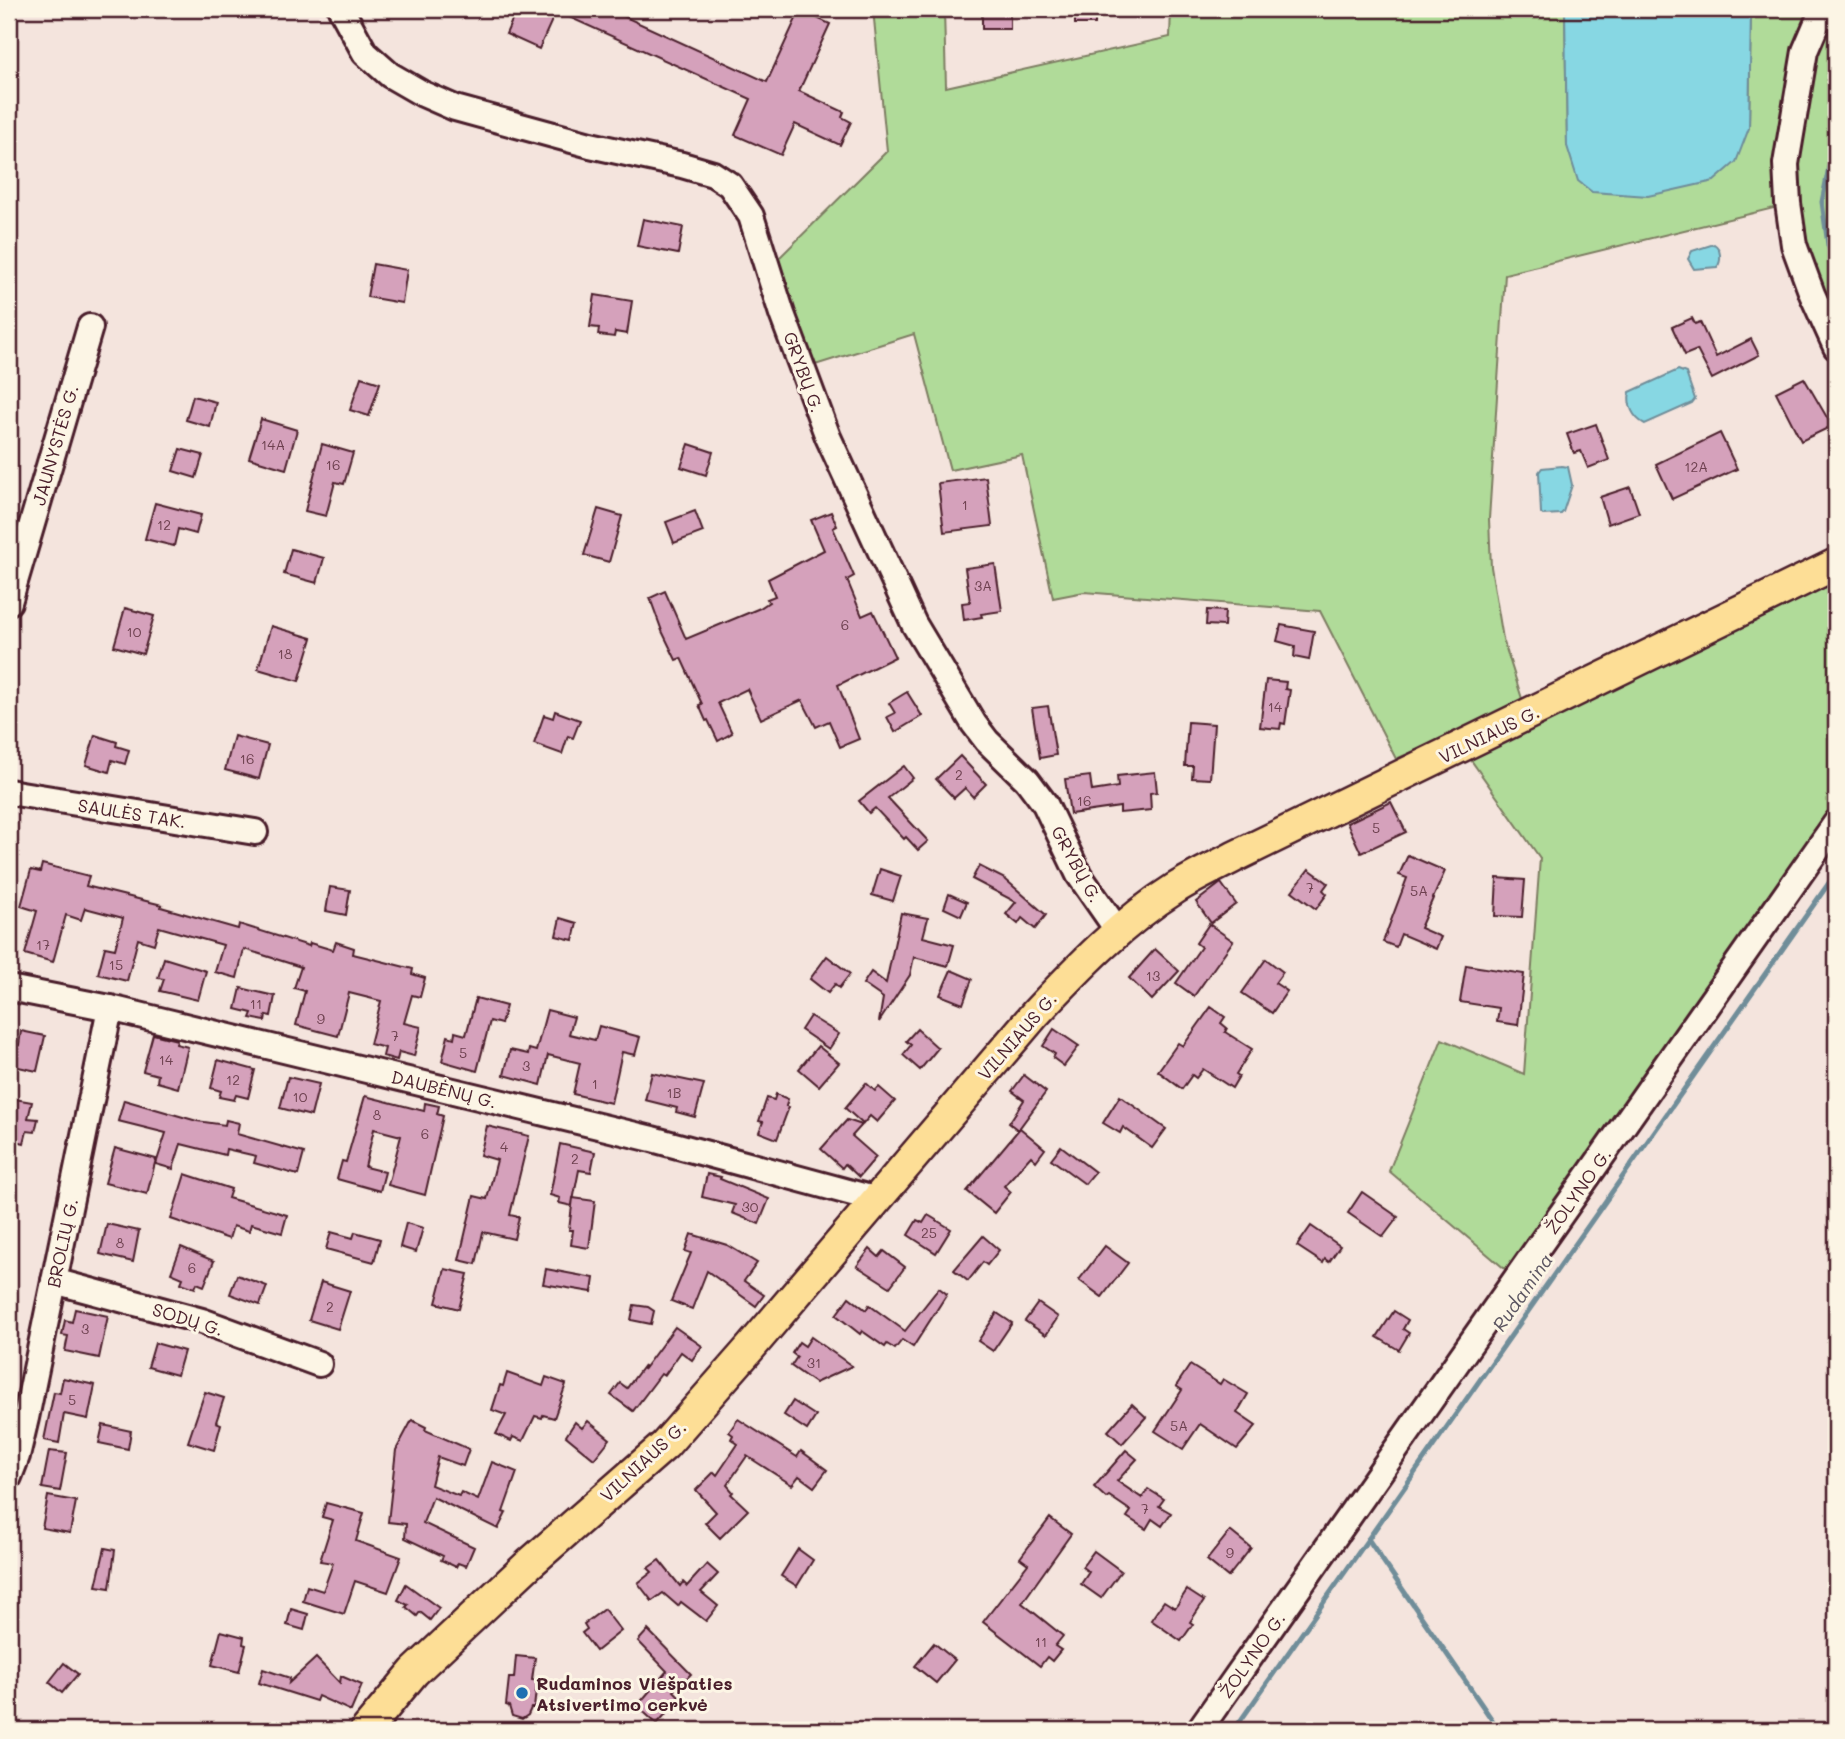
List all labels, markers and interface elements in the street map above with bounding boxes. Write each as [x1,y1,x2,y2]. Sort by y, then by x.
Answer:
street label: GRYBŲ G. [778,328,830,416]
street label: JAUNYSTĖS G. [26,382,84,508]
house number: 14A [261,435,285,454]
house number: 16 [326,455,340,474]
house number: 12A [1684,457,1708,476]
house number: 1 [962,495,968,514]
house number: 12 [157,515,171,534]
house number: 3A [974,576,992,595]
house number: 6 [841,615,849,634]
house number: 10 [127,622,142,641]
house number: 18 [278,644,292,663]
house number: 14 [1268,697,1283,716]
street label: VILNIAUS G. [1435,699,1543,769]
house number: 16 [240,749,254,768]
house number: 2 [955,765,963,784]
house number: 16 [1077,791,1091,810]
street label: SAULĖS TAK. [76,793,188,833]
house number: 5 [1372,818,1380,837]
street label: GRYBŲ G. [1046,821,1108,907]
house number: 7 [1306,878,1314,897]
house number: 5A [1410,881,1428,900]
house number: 17 [36,935,50,954]
house number: 15 [109,955,123,974]
house number: 13 [1146,966,1160,985]
street label: VILNIAUS G. [972,987,1062,1085]
house number: 11 [250,994,262,1013]
house number: 9 [317,1009,325,1028]
house number: 7 [391,1026,399,1045]
house number: 5 [459,1043,467,1062]
house number: 14 [159,1050,174,1069]
house number: 3 [522,1056,530,1075]
street label: DAUBĖNŲ G. [389,1064,499,1114]
house number: 12 [226,1070,240,1089]
house number: 1 [592,1074,598,1093]
house number: 1B [667,1083,681,1102]
house number: 10 [293,1087,308,1106]
house number: 8 [373,1105,381,1124]
house number: 6 [421,1124,429,1143]
house number: 4 [500,1137,509,1156]
street label: ŽOLYNO G. [1540,1143,1616,1239]
house number: 2 [571,1149,579,1168]
street label: BROLIŲ G. [41,1196,83,1290]
house number: 30 [742,1197,759,1216]
house number: 25 [921,1223,937,1242]
house number: 8 [116,1233,124,1252]
water label: Rudamina [1486,1248,1558,1336]
house number: 6 [188,1258,196,1277]
street label: SODŲ G. [149,1297,227,1341]
house number: 2 [326,1297,334,1316]
house number: 3 [81,1319,89,1338]
house number: 31 [807,1353,821,1372]
house number: 5 [68,1390,76,1409]
street label: VILNIAUS G. [595,1415,691,1507]
house number: 5A [1170,1416,1188,1435]
house number: 7 [1141,1499,1149,1518]
house number: 9 [1226,1543,1234,1562]
street label: ŽOLYNO G. [1214,1607,1290,1703]
house number: 11 [1035,1632,1047,1651]
place label: Rudaminos Viešpaties Atsivertimo cerkvė [536,1671,732,1716]
marker: Rudaminos Viešpaties Atsivertimo cerkvė [514,1685,530,1701]

